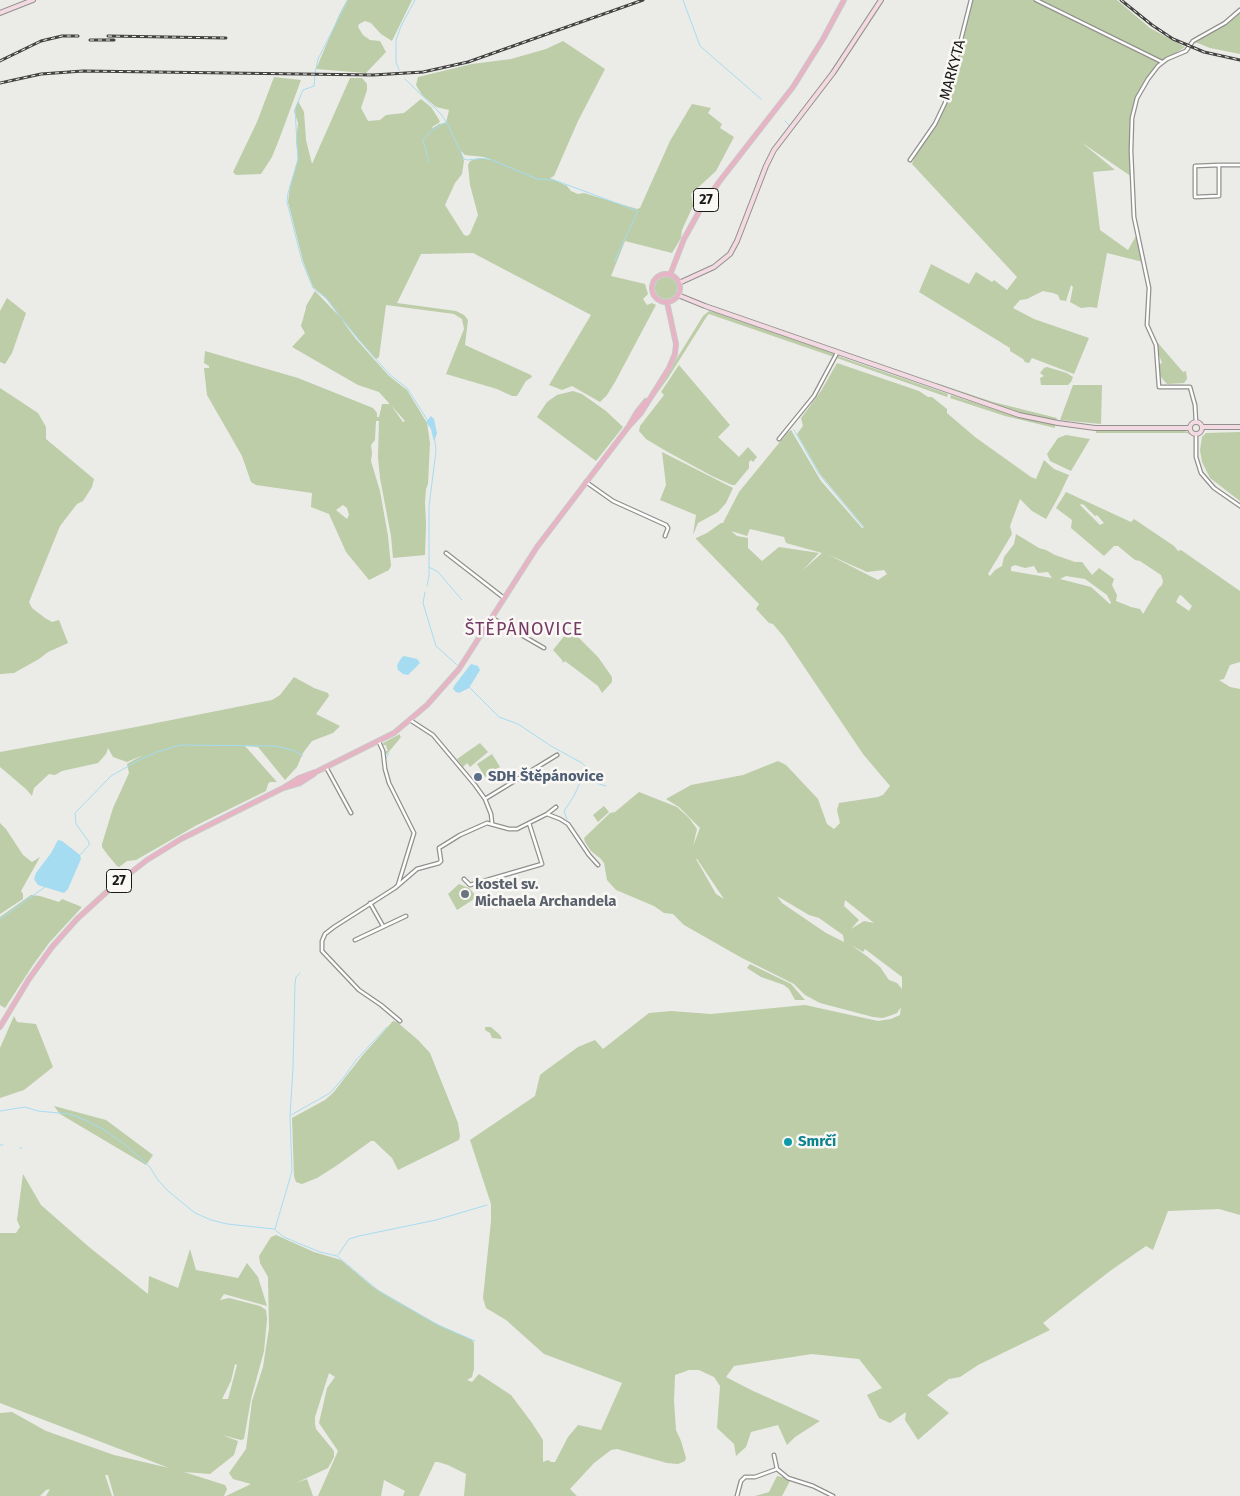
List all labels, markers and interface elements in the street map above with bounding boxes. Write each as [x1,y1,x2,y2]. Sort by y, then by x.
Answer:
street label: MARKYTA [936,38,970,102]
road number: 27 [694,188,718,212]
district label: ŠTĚPÁNOVICE [463,619,585,641]
place label: SDH Štěpánovice [488,768,604,786]
marker: SDH Štěpánovice [472,771,484,783]
road number: 27 [106,869,132,892]
place label: kostel sv. Michaela Archandela [475,876,617,911]
marker: kostel sv. Michaela Archandela [459,888,471,900]
place label: Smrčí [798,1133,836,1151]
marker: Smrčí [782,1136,794,1148]

